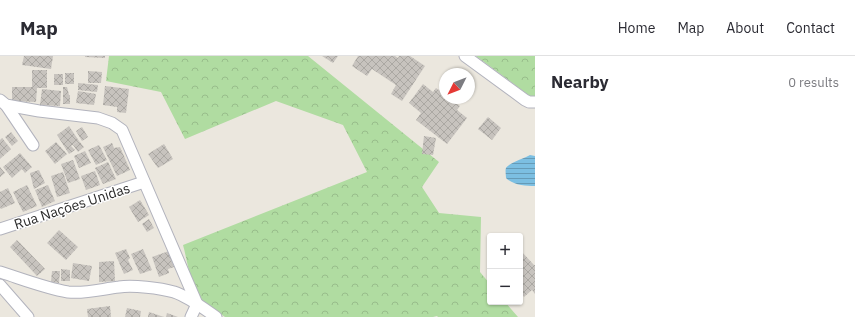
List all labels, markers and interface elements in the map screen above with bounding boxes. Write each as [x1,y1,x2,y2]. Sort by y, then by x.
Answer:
text: Map [20,16,58,40]
text: Home [618,19,655,37]
text: Map [677,19,704,37]
text: About [726,19,764,37]
text: Contact [786,19,835,37]
north arrow [439,68,475,104]
text: Nearby [551,71,609,93]
text: 0 results [788,74,839,91]
street label: Rua Nações Unidas [12,179,133,233]
map controls [487,233,523,305]
button: + [487,233,523,269]
button: − [487,269,523,305]

